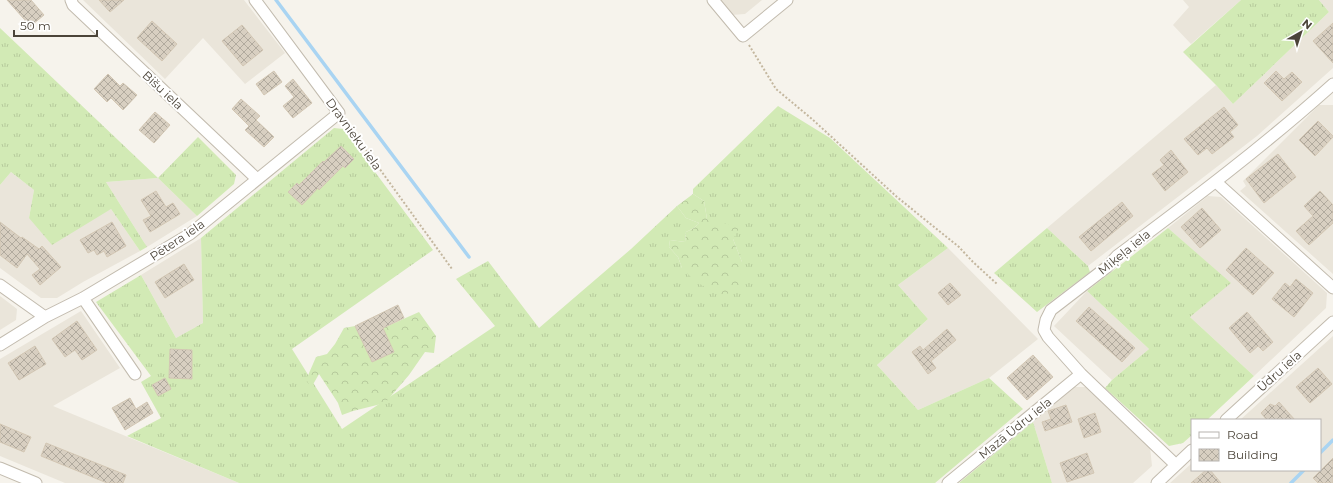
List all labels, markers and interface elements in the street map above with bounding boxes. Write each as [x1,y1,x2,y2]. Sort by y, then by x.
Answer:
scale bar [14,12,97,38]
north arrow [1281,12,1321,52]
text: N [1299,16,1315,32]
text: 50 m [20,18,51,33]
street label: Bišu iela [140,67,186,113]
street label: Dravnieku iela [323,95,385,173]
street label: Pētera iela [147,216,207,264]
street label: Miķeļa iela [1095,226,1153,278]
street label: Ūdru iela [1254,347,1304,395]
street label: Mazā Ūdru iela [976,394,1054,462]
legend [1191,419,1321,471]
text: Road [1227,427,1258,442]
text: Building [1227,447,1278,462]

